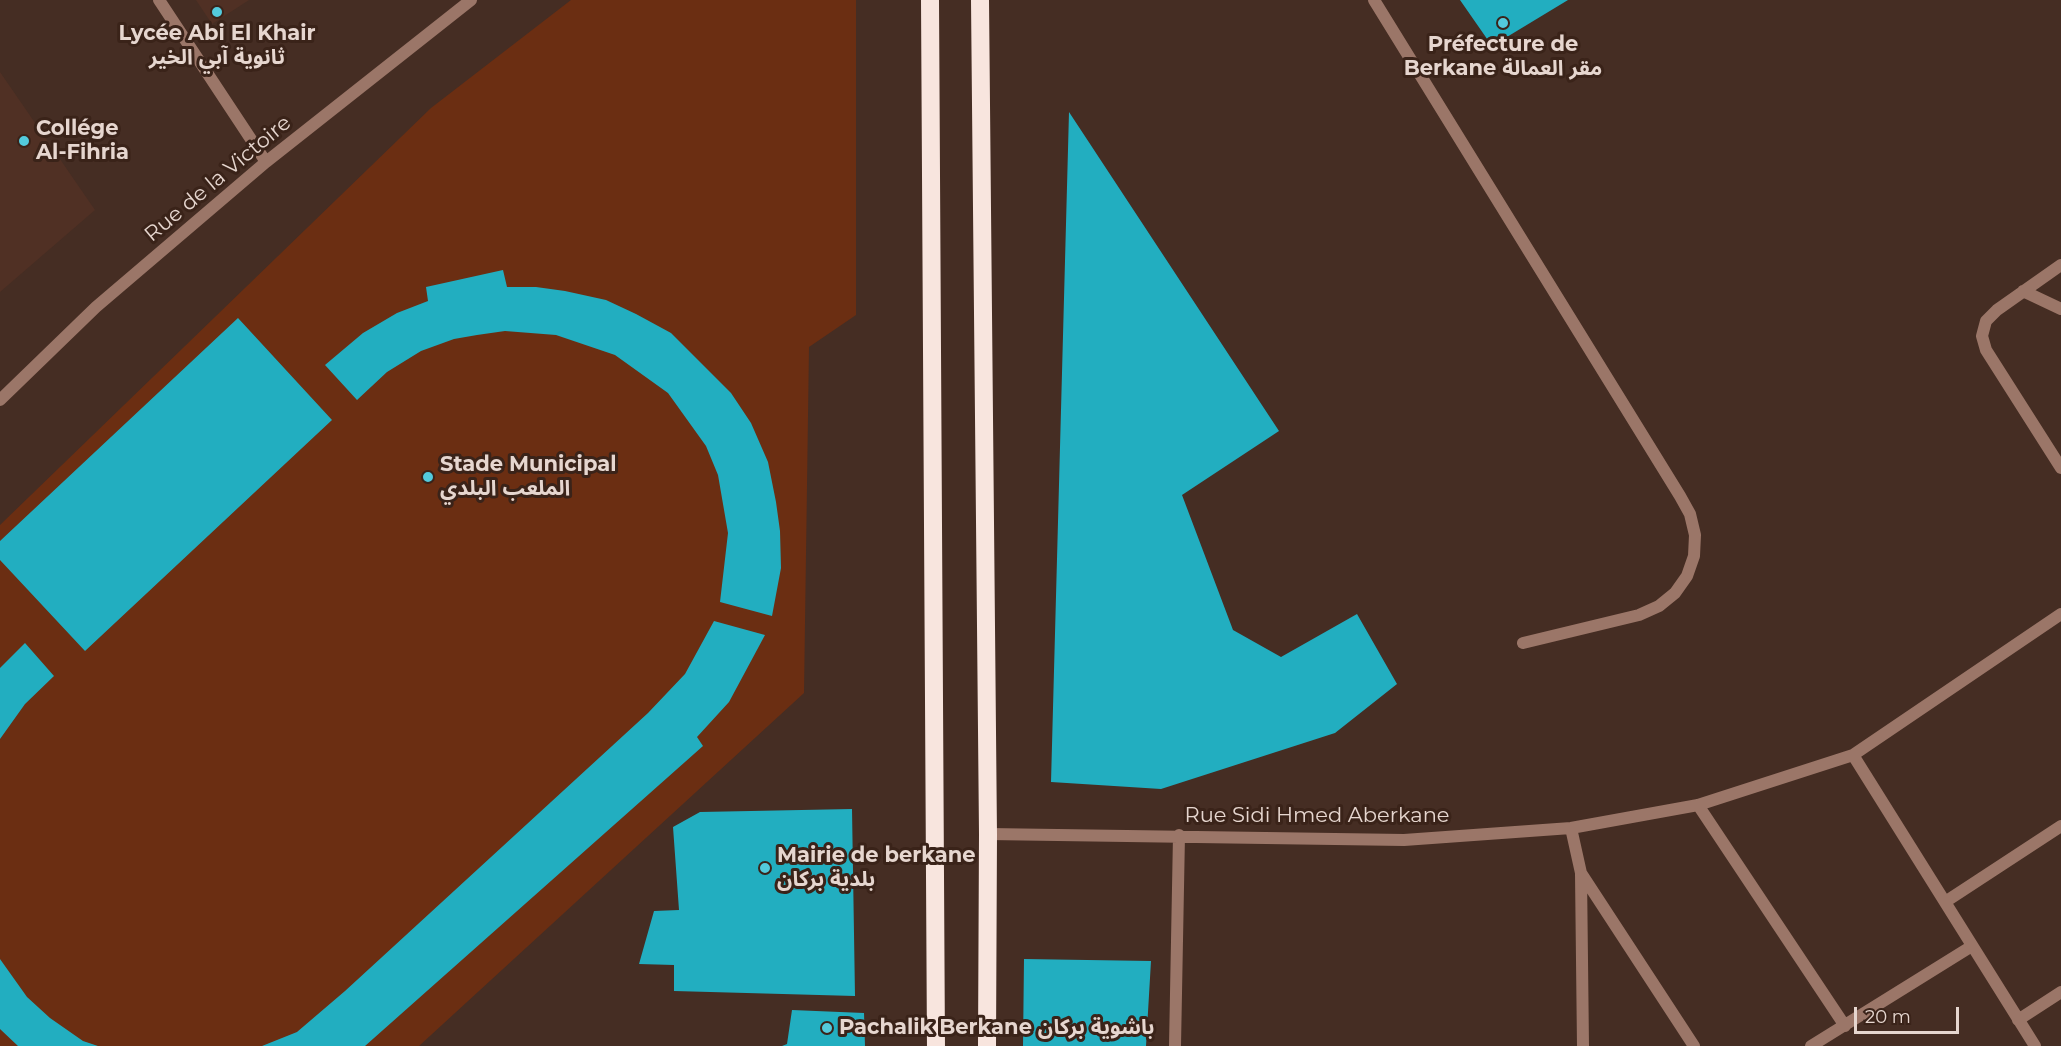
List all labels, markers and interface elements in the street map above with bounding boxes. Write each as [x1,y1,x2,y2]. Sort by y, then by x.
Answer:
marker: Lycée Abi El Khair ثانوية آبي الخير [210,5,224,19]
marker: Préfecture de Berkane مقر العمالة [1496,16,1510,30]
place label: Lycée Abi El Khair ثانوية آبي الخير [118,21,316,71]
place label: Préfecture de Berkane مقر العمالة [1404,32,1602,82]
street label: Rue de la Victoire [140,110,296,248]
place label: Collége Al-Fihria [36,116,129,166]
marker: Collége Al-Fihria [17,134,31,148]
place label: Stade Municipal الملعب البلدي [440,452,616,502]
marker: Stade Municipal الملعب البلدي [421,470,435,484]
street label: Rue Sidi Hmed Aberkane [1184,803,1450,829]
place label: Mairie de berkane بلدية بركان [777,843,976,893]
marker: Mairie de berkane بلدية بركان [758,861,772,875]
scale bar [1857,995,1962,1033]
text: 20 m [1865,1006,1911,1028]
place label: Pachalik Berkane باشوية بركان [839,1015,1154,1041]
marker: Pachalik Berkane باشوية بركان [820,1021,834,1035]

